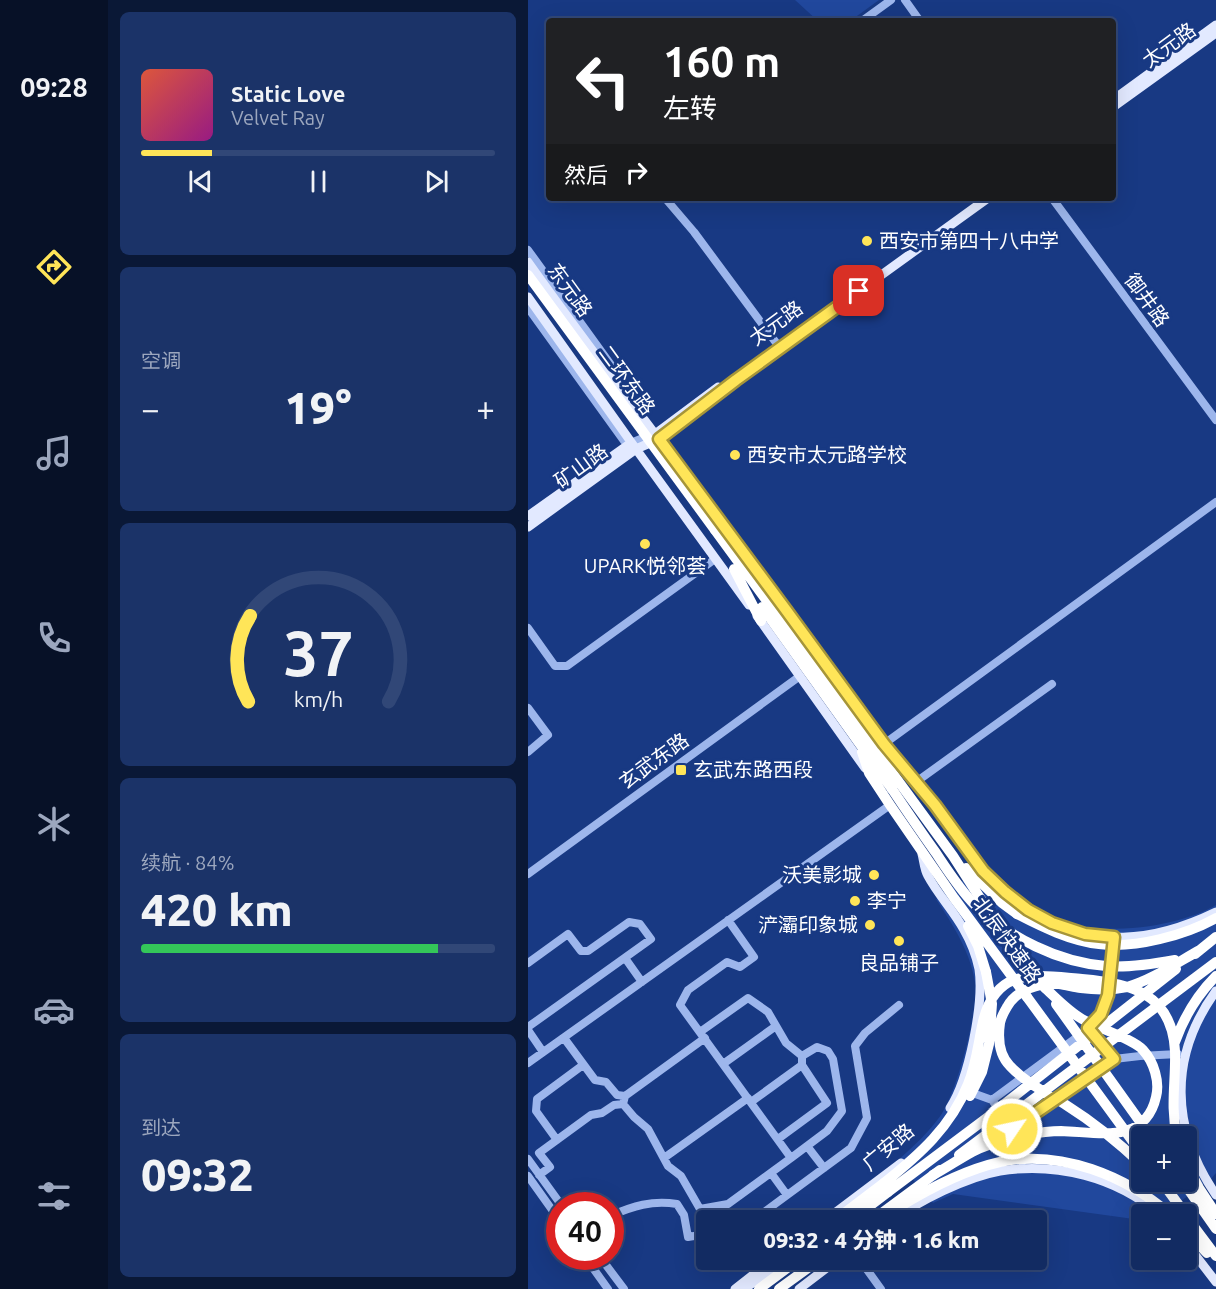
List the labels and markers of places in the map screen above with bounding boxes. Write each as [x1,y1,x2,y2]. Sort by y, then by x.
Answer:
place label: 西安市第四十八中学 [879,229,1059,252]
marker: 西安市第四十八中学 [860,234,874,248]
pin [833,265,884,316]
place label: 西安市太元路学校 [747,443,907,466]
marker: 西安市太元路学校 [728,448,742,462]
marker: UPARK悦邻荟 [638,537,652,551]
place label: UPARK悦邻荟 [584,554,706,577]
place label: 玄武东路西段 [693,758,813,781]
marker: 玄武东路西段 [674,763,688,777]
place label: 沃美影城 [782,863,862,886]
marker: 沃美影城 [867,868,881,882]
place label: 李宁 [867,889,907,912]
marker: 李宁 [848,894,862,908]
place label: 浐灞印象城 [758,913,858,936]
marker: 浐灞印象城 [863,918,877,932]
marker: 良品铺子 [892,934,906,948]
place label: 良品铺子 [859,951,939,974]

